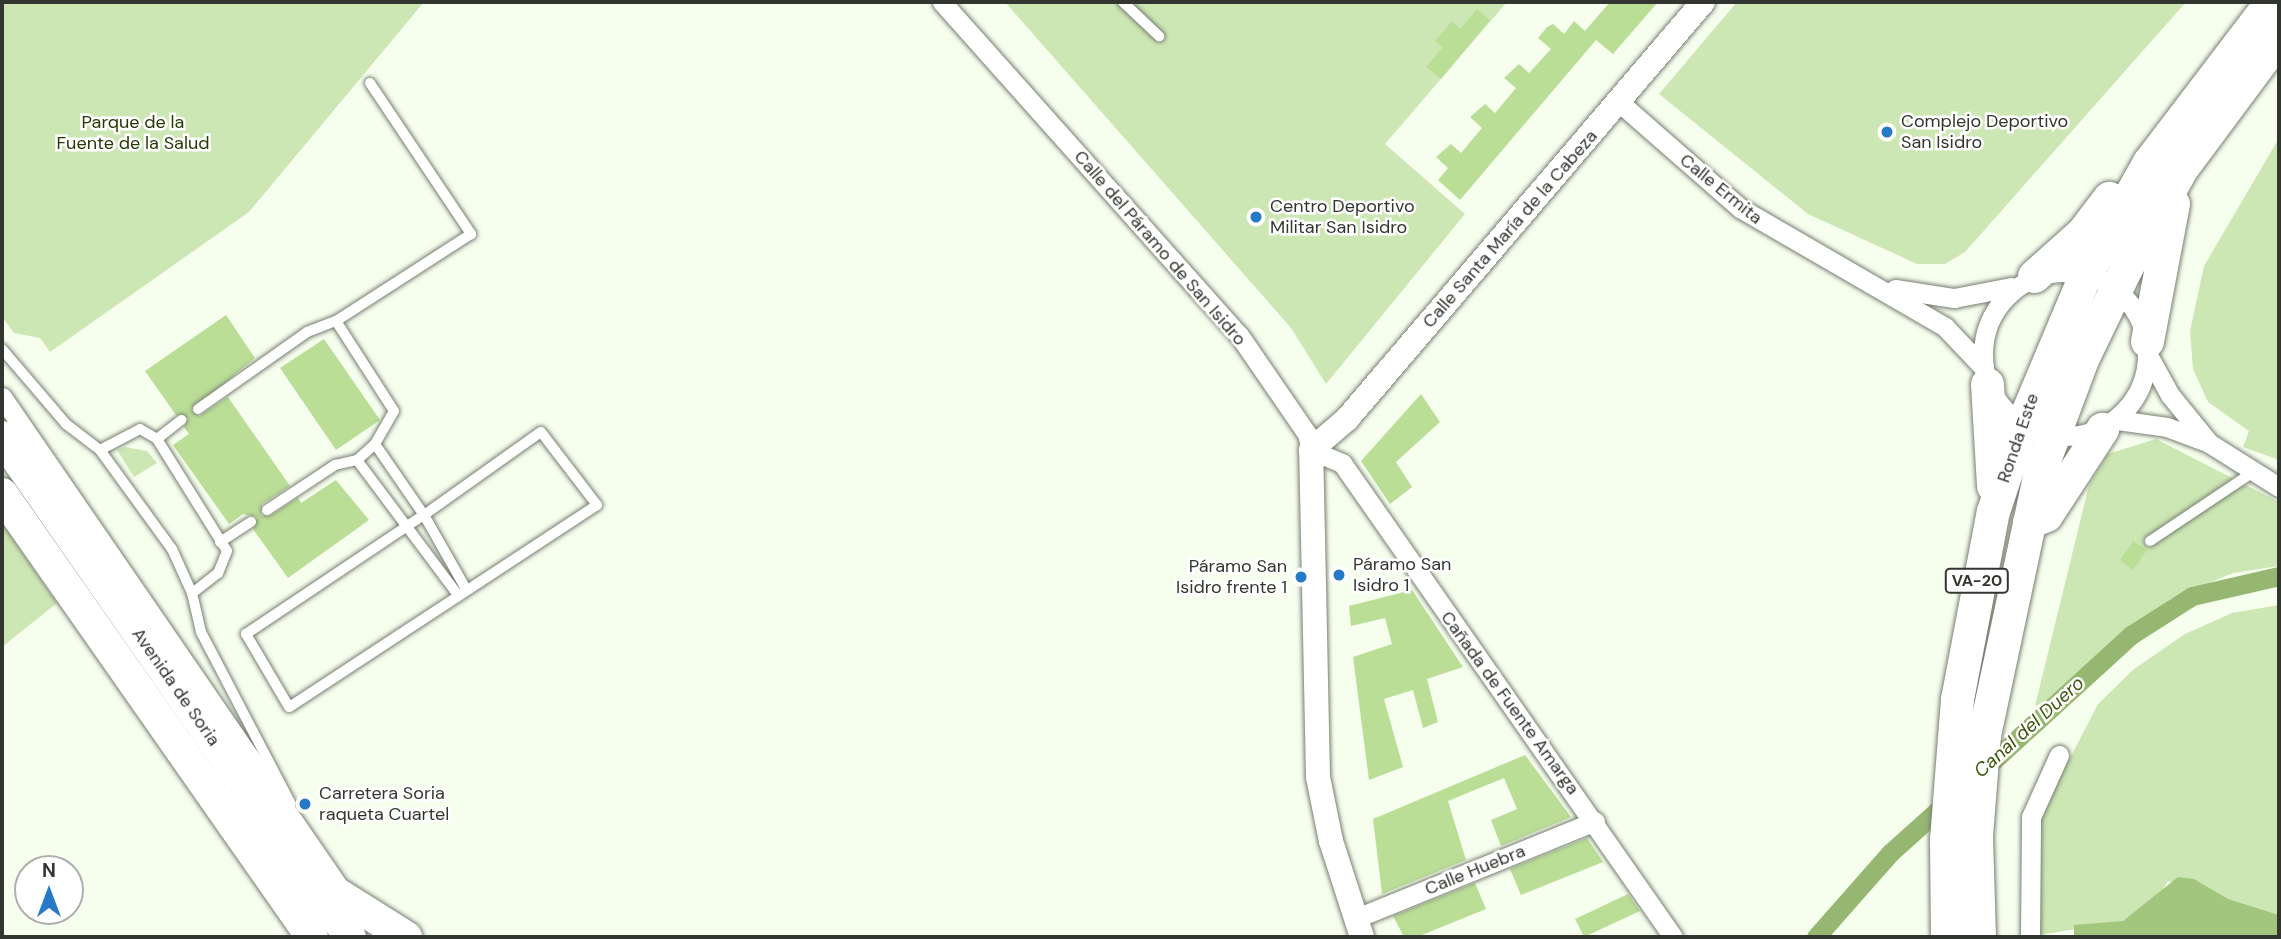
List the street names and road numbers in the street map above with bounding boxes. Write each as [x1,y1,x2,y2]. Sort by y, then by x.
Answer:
street label: Calle Santa María de la Cabeza [1418,126,1602,332]
street label: Calle del Páramo de San Isidro [1069,146,1251,350]
street label: Calle Ermita [1675,149,1767,229]
street label: Ronda Este [1993,391,2043,485]
road number: VA-20 [1944,568,2010,594]
street label: Cañada de Fuente Amarga [1436,607,1584,799]
street label: Avenida de Soria [127,624,225,750]
street label: Calle Huebra [1422,840,1528,900]

